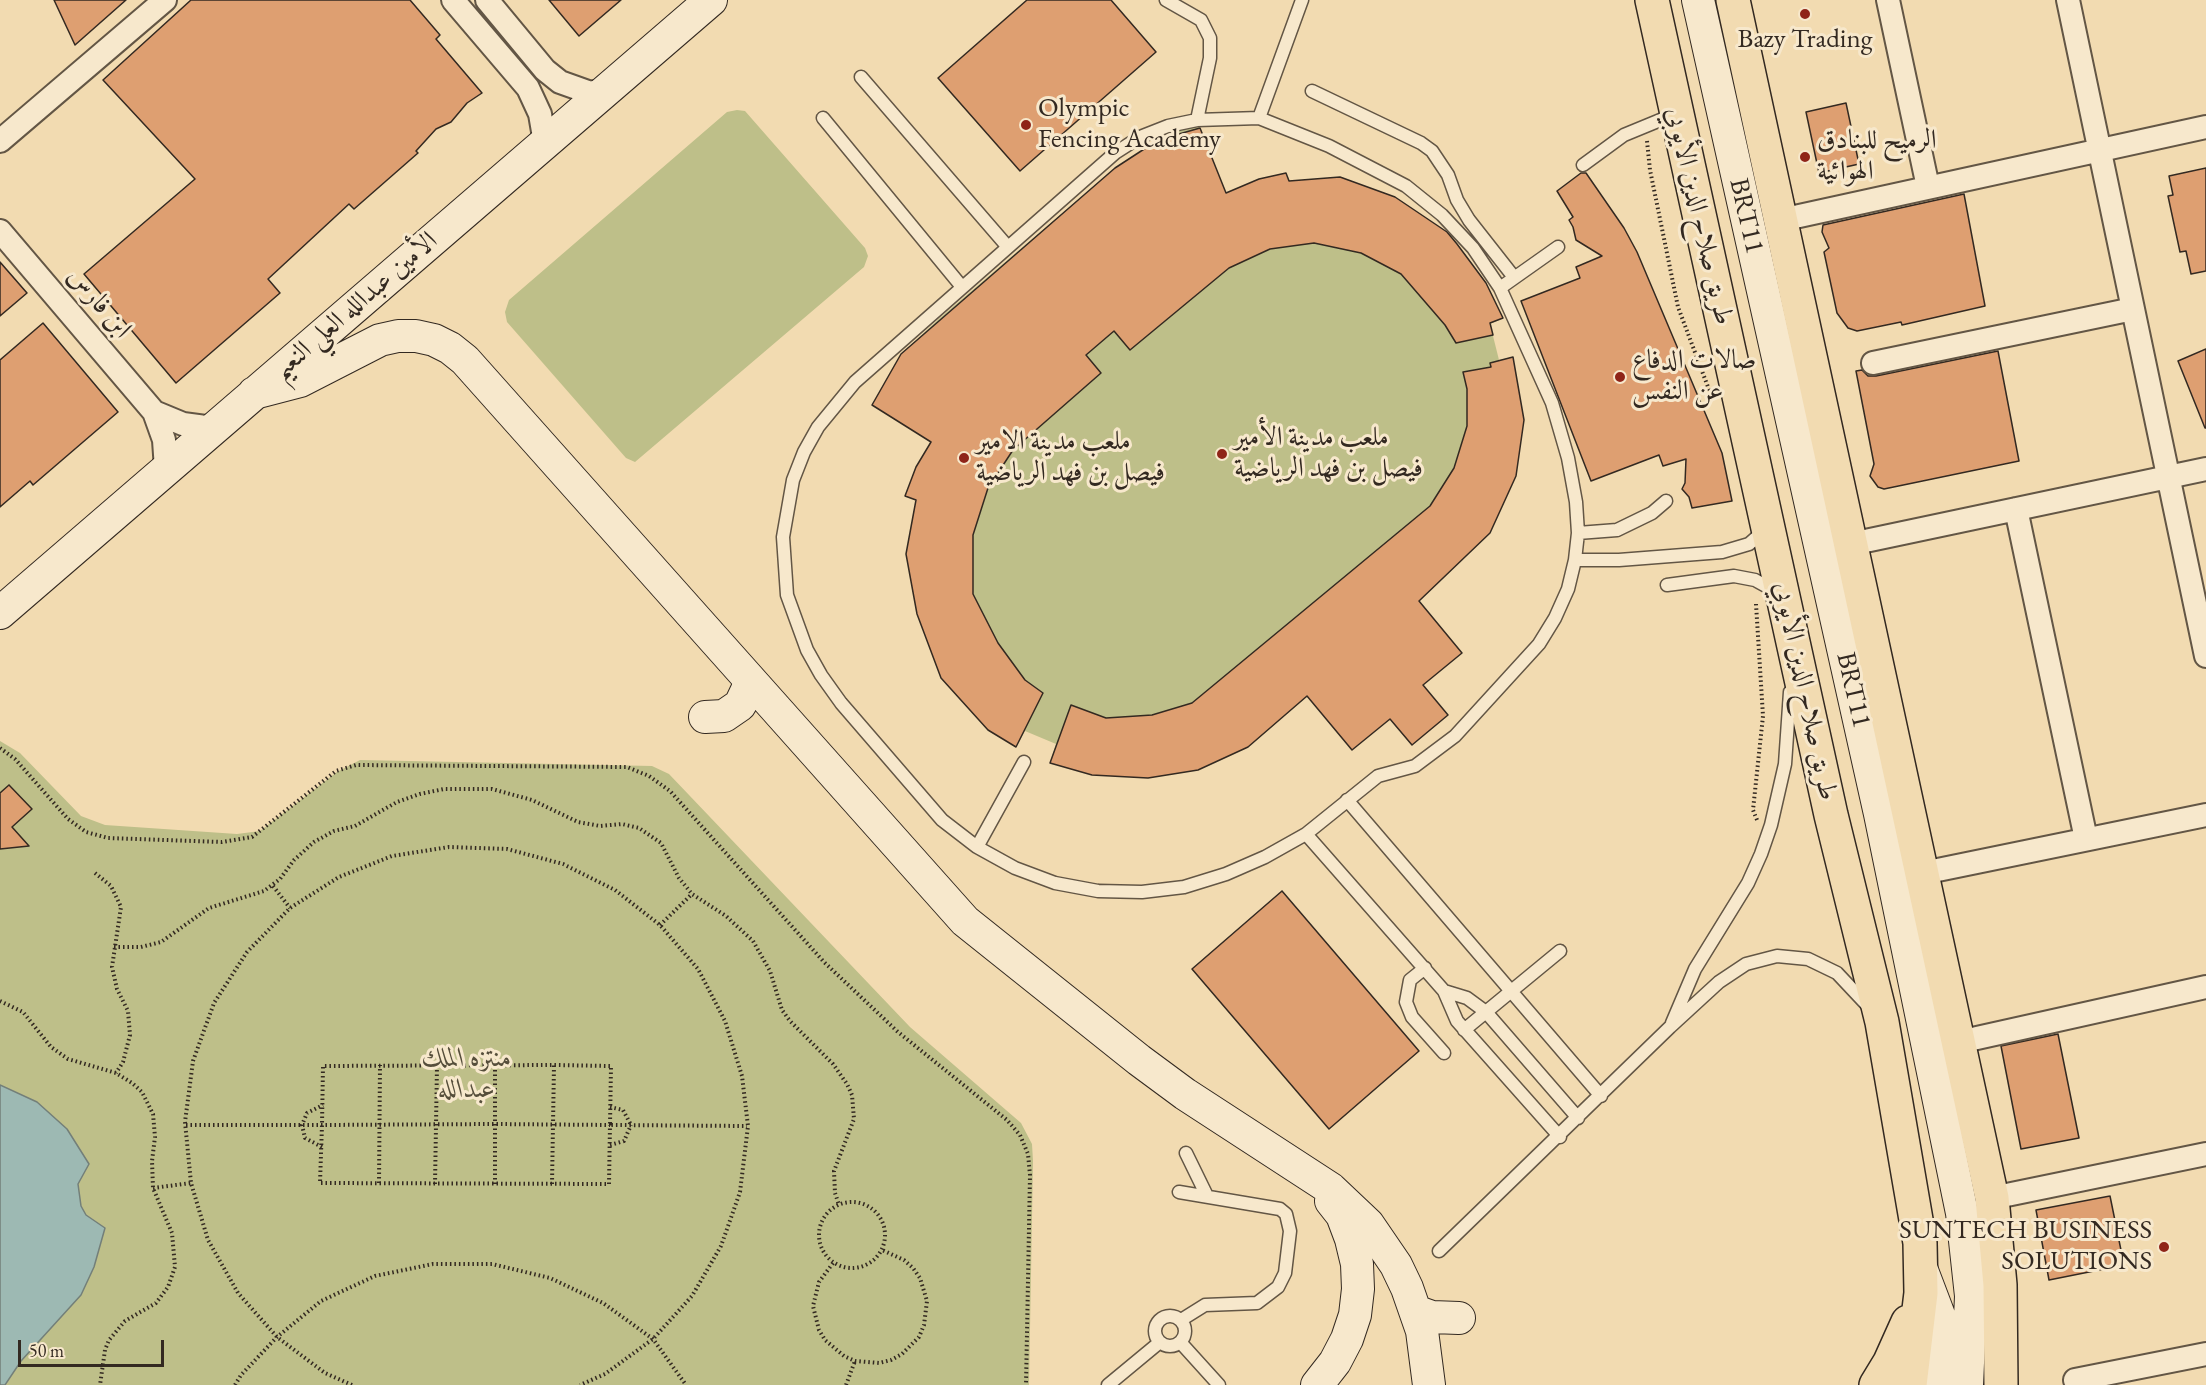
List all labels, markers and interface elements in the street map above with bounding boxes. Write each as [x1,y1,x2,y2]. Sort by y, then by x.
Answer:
marker: Bazy Trading [1798,7,1812,21]
place label: Bazy Trading [1738,24,1872,56]
place label: Olympic Fencing Academy [1038,93,1221,156]
street label: طريق صلاح الدين الأيوبي [1658,104,1740,328]
marker: Olympic Fencing Academy [1019,118,1033,132]
place label: الرميح للبنادق الهوائية [1817,125,1937,188]
marker: الرميح للبنادق الهوائية [1798,150,1812,164]
street label: BRT11 [1722,175,1770,257]
street label: الأمين عبدالله العلي النعيم [266,225,444,387]
street label: ابن فارس [60,261,138,345]
place label: صالات الدفاع عن النفس [1632,345,1756,408]
marker: صالات الدفاع عن النفس [1613,370,1627,384]
place label: ملعب مدينة الأمير فيصل بن فهد الرياضية [1234,422,1423,485]
place label: ملعب مدينة الامير فيصل بن فهد الرياضية [976,426,1165,489]
marker: ملعب مدينة الأمير فيصل بن فهد الرياضية [1215,447,1229,461]
marker: ملعب مدينة الامير فيصل بن فهد الرياضية [957,451,971,465]
street label: طريق صلاح الدين الأيوبي [1766,579,1844,803]
street label: BRT11 [1829,649,1877,731]
park label: منتزه الملك عبدالله [422,1043,512,1106]
place label: SUNTECH BUSINESS SOLUTIONS [1899,1215,2152,1278]
marker: SUNTECH BUSINESS SOLUTIONS [2157,1240,2171,1254]
scale bar [21,1328,166,1366]
text: 50 m [29,1339,64,1362]

